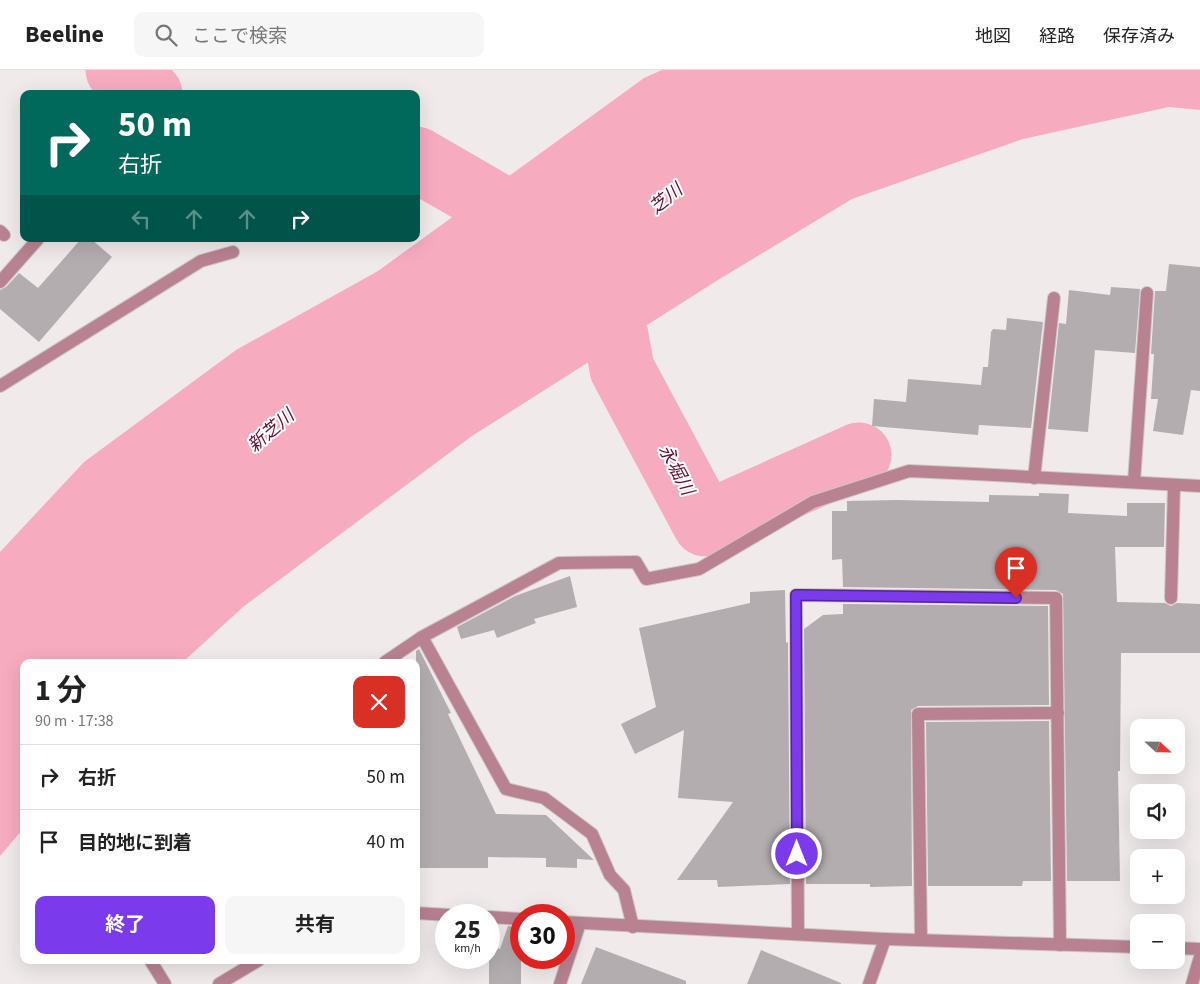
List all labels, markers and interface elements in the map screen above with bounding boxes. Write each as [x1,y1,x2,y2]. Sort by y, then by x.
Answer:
search box [134,12,484,57]
text: Beeline [25,17,104,52]
icon: search [152,21,180,49]
text: ここで検索 [192,23,287,50]
text: 地図 [975,24,1011,49]
text: 経路 [1039,24,1075,49]
text: 保存済み [1103,24,1175,49]
text: 50 m [118,100,192,150]
icon: right [35,110,100,175]
text: 右折 [118,149,162,181]
water label: 芝川 [644,177,689,220]
icon: left [127,205,155,233]
icon: ahead [180,205,208,233]
icon: ahead [233,205,261,233]
icon: right [286,205,314,233]
water label: 新芝川 [242,403,301,458]
water label: 永堀川 [652,440,701,501]
pin [995,547,1037,598]
icon: arrive [1002,554,1030,582]
text: 1 分 [35,669,87,712]
button: close [353,676,405,728]
text: 90 m · 17:38 [35,710,114,732]
north arrow [1130,719,1185,774]
map controls [1130,719,1185,969]
icon: right [35,763,63,791]
text: 50 m [367,764,405,791]
text: 右折 [78,765,116,792]
button: sound [1130,784,1185,839]
position arrow [770,827,822,879]
icon: arrive [35,828,63,856]
text: 40 m [367,829,405,856]
text: 目的地に到着 [78,830,192,857]
button: + [1130,849,1185,904]
button: 終了 [35,896,215,954]
button: 共有 [225,896,405,954]
speed limit sign: 30 [510,904,575,969]
text: 25 [454,912,481,948]
button: − [1130,914,1185,969]
text: km/h [454,940,481,957]

